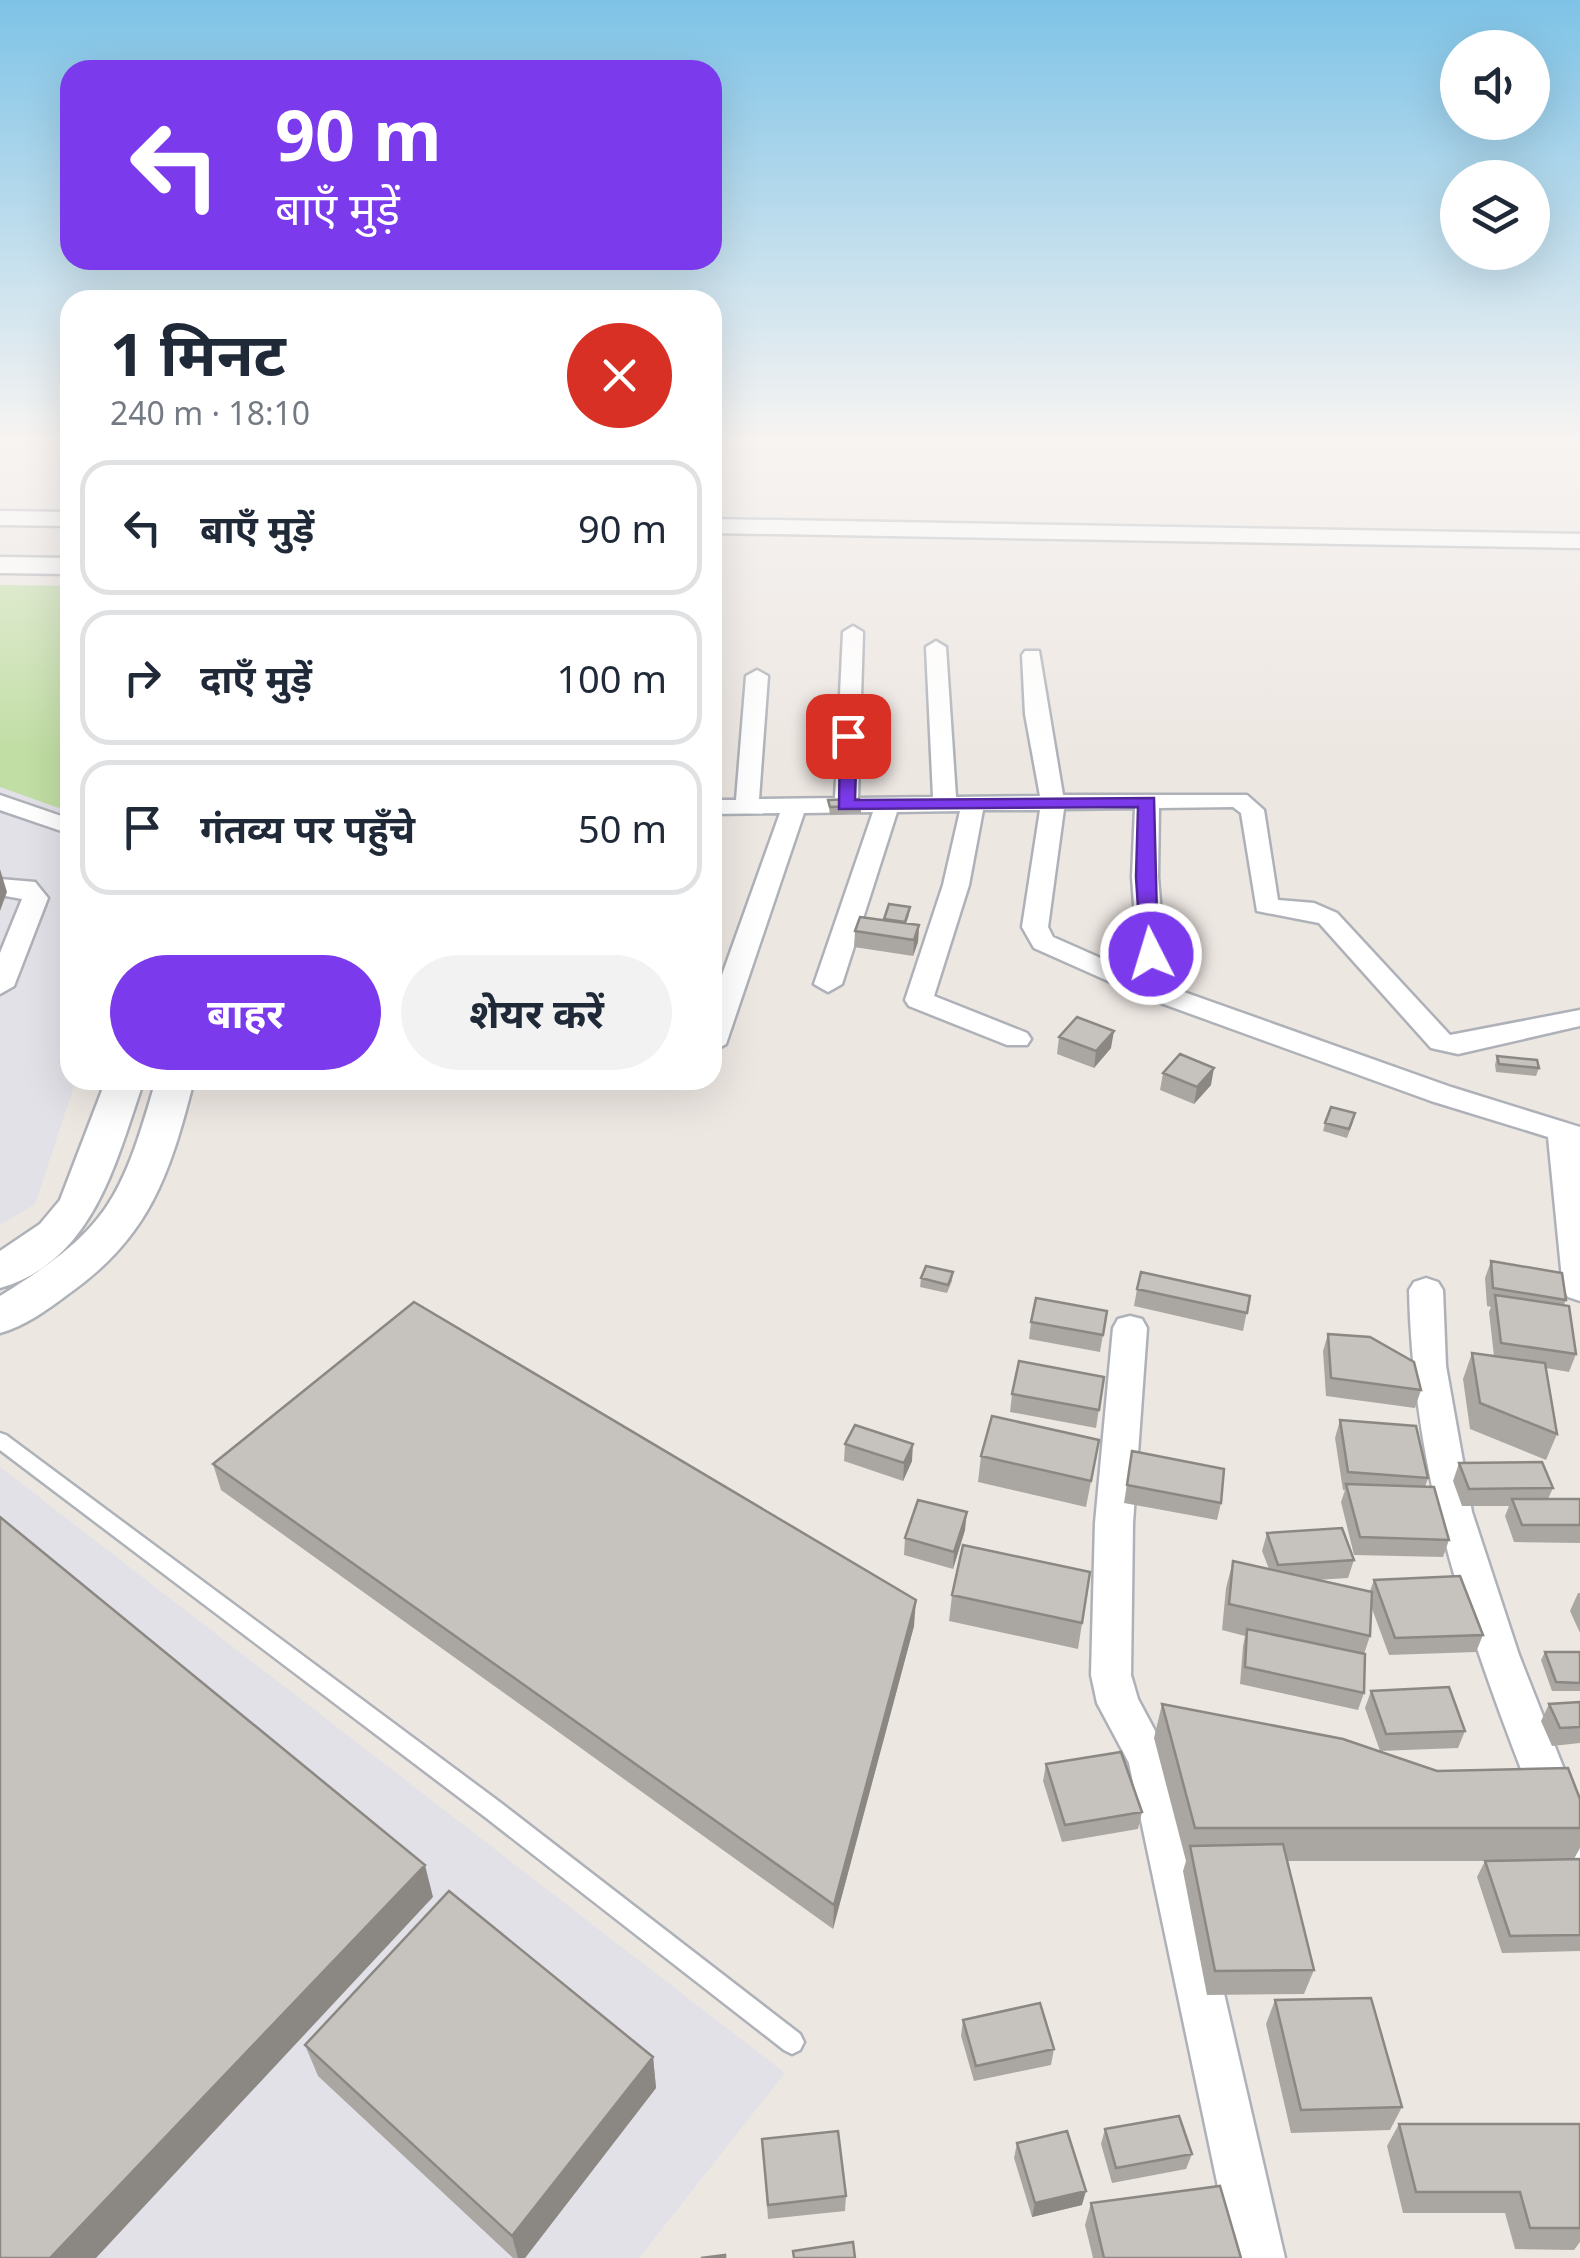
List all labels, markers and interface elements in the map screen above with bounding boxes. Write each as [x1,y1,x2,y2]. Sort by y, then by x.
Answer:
map controls [1440,30,1550,270]
button: sound [1440,30,1550,140]
text: 90 m [275,86,442,182]
icon: left [110,100,240,230]
button: layers [1440,160,1550,270]
text: बाएँ मुड़ें [275,177,400,238]
text: 1 मिनट [110,312,286,394]
button: close [567,323,672,428]
text: 240 m · 18:10 [110,391,310,434]
icon: left [115,500,170,555]
text: बाएँ मुड़ें [200,502,314,554]
text: 90 m [578,502,667,554]
icon: right [115,650,170,705]
text: दाएँ मुड़ें [200,652,312,704]
text: 100 m [556,652,667,704]
pin [806,694,891,779]
icon: arrive [821,709,876,764]
icon: arrive [115,800,170,855]
text: गंतव्य पर पहुँचे [200,802,415,854]
text: 50 m [578,802,667,854]
position arrow [1099,902,1203,1006]
button: बाहर [110,955,381,1070]
button: शेयर करें [401,955,672,1070]

